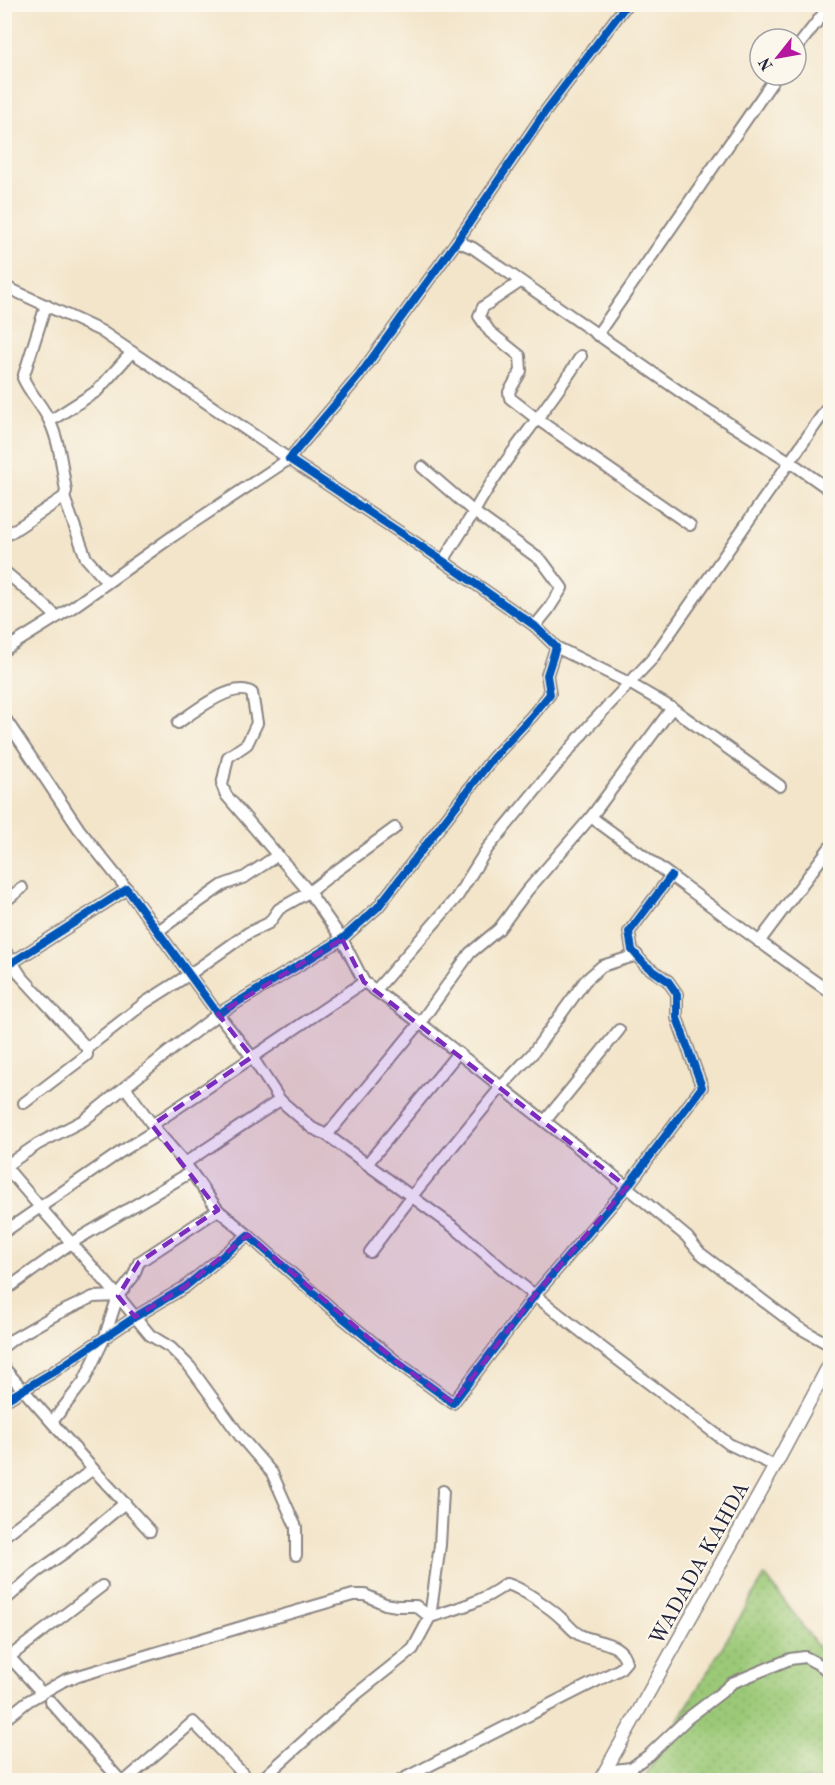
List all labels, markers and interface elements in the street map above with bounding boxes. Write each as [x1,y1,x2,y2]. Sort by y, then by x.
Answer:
north arrow [748,27,808,87]
text: N [756,54,777,73]
street label: WADADA KAHDA [647,1479,754,1649]

